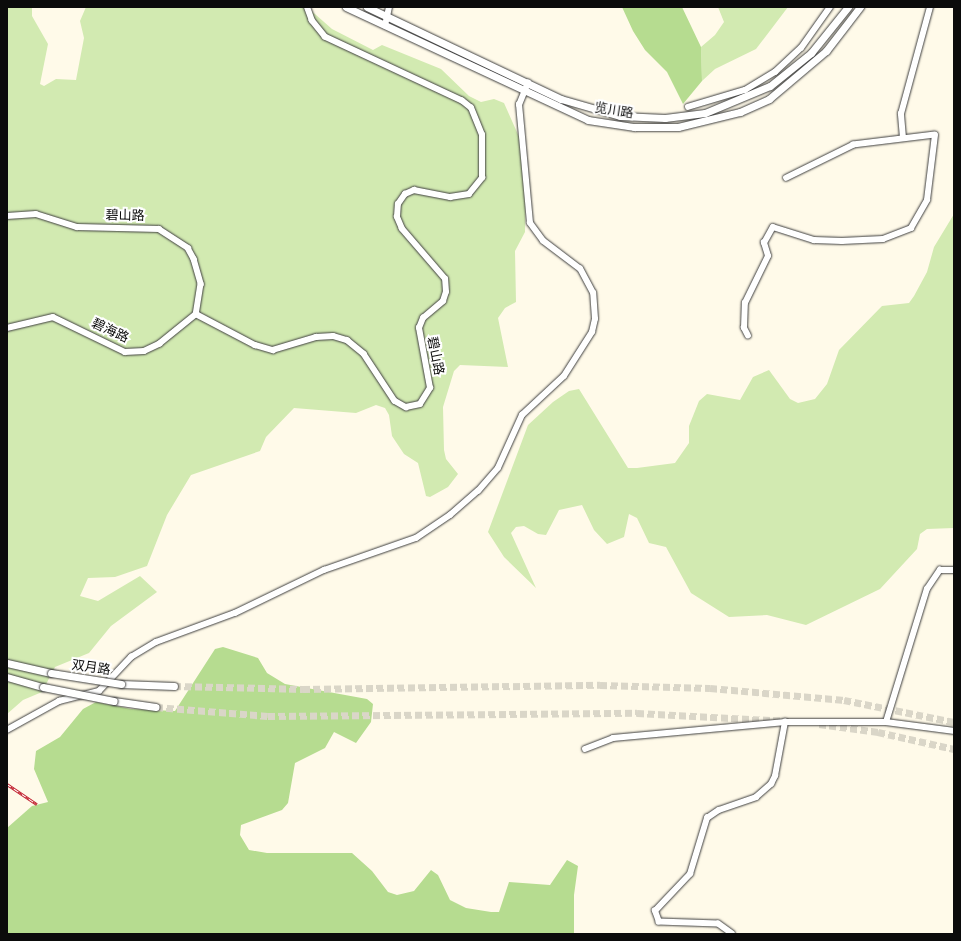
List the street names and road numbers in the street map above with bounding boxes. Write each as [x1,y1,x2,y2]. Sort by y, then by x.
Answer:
street label: 览川路 [594,100,634,122]
street label: 碧山路 [105,208,145,224]
street label: 碧海路 [89,316,131,346]
street label: 碧山路 [424,335,446,377]
street label: 双月路 [71,658,111,678]

